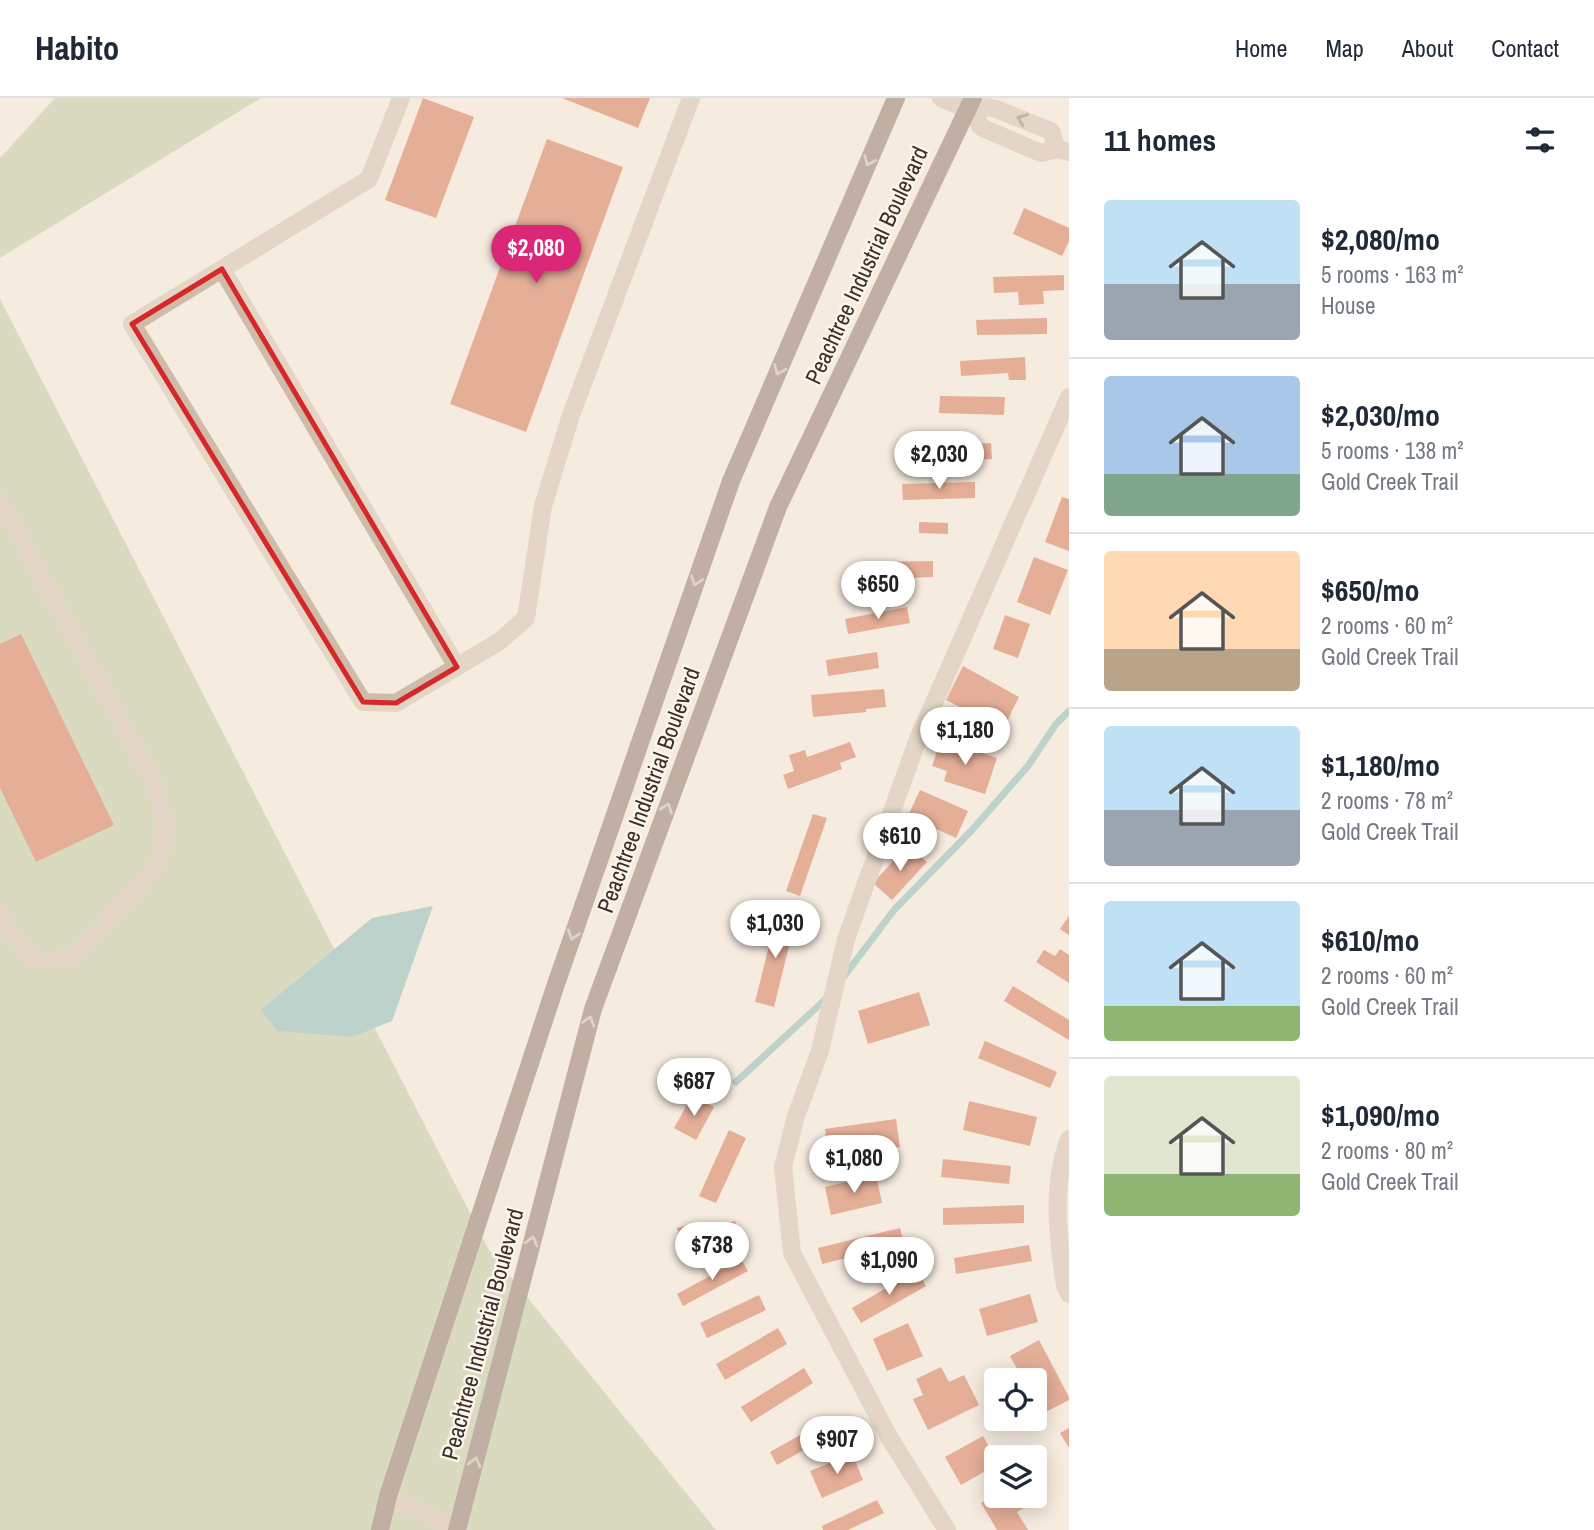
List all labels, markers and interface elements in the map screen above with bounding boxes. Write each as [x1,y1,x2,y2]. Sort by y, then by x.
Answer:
text: Habito [35,26,119,70]
text: Home [1235,32,1287,64]
text: Map [1325,32,1364,64]
text: About [1402,32,1453,64]
text: Contact [1491,32,1559,64]
one-way arrow [1017,114,1029,128]
text: 11 homes [1104,120,1216,160]
icon: filters [1521,121,1559,159]
street label: Peachtree Industrial Boulevard [797,141,935,389]
one-way arrow [863,153,877,166]
text: $2,080/mo [1321,219,1440,259]
pin: $2,080 [479,226,593,285]
icon: home [1160,228,1244,312]
text: $2,080 [507,232,565,263]
text: 5 rooms · 163 m² [1321,259,1464,290]
text: House [1321,290,1376,321]
one-way arrow [773,363,787,375]
text: $2,030/mo [1321,395,1440,435]
icon: home [1160,404,1244,488]
pin: $2,030 [882,432,996,491]
text: 5 rooms · 138 m² [1321,435,1464,466]
text: $2,030 [910,438,968,469]
text: Gold Creek Trail [1321,466,1458,497]
pin: $650 [837,561,919,621]
text: $650 [857,568,899,599]
text: $650/mo [1321,570,1419,610]
one-way arrow [690,575,704,587]
icon: home [1160,579,1244,663]
text: 2 rooms · 60 m² [1321,610,1453,641]
text: Gold Creek Trail [1321,641,1458,672]
street label: Peachtree Industrial Boulevard [589,663,707,917]
pin: $1,180 [908,708,1022,767]
text: $1,180 [936,714,994,745]
text: $1,180/mo [1321,745,1440,785]
icon: home [1160,754,1244,838]
text: 2 rooms · 78 m² [1321,785,1453,816]
one-way arrow [659,802,673,814]
pin: $610 [859,814,941,873]
text: Gold Creek Trail [1321,816,1458,847]
text: $610 [879,820,921,851]
pin: $1,030 [718,900,832,960]
text: $1,030 [746,907,804,938]
text: $610/mo [1321,920,1419,960]
one-way arrow [567,928,581,941]
icon: home [1160,929,1244,1013]
text: 2 rooms · 60 m² [1321,960,1453,991]
text: Gold Creek Trail [1321,991,1458,1022]
one-way arrow [581,1015,596,1027]
pin: $687 [653,1058,735,1118]
text: $687 [673,1065,715,1096]
text: $1,090/mo [1321,1095,1440,1135]
icon: home [1160,1104,1244,1188]
text: 2 rooms · 80 m² [1321,1135,1453,1166]
pin: $1,080 [797,1136,911,1195]
text: $1,080 [825,1142,883,1173]
text: Gold Creek Trail [1321,1166,1458,1197]
street label: Peachtree Industrial Boulevard [434,1205,530,1463]
pin: $738 [671,1222,753,1282]
text: $738 [691,1229,733,1260]
one-way arrow [524,1235,538,1247]
pin: $1,090 [832,1238,946,1297]
text: $1,090 [860,1244,918,1275]
map controls [984,1368,1047,1508]
button: locate [984,1368,1047,1431]
pin: $907 [796,1416,878,1476]
text: $907 [816,1423,858,1454]
button: layers [984,1445,1047,1508]
one-way arrow [466,1456,481,1468]

